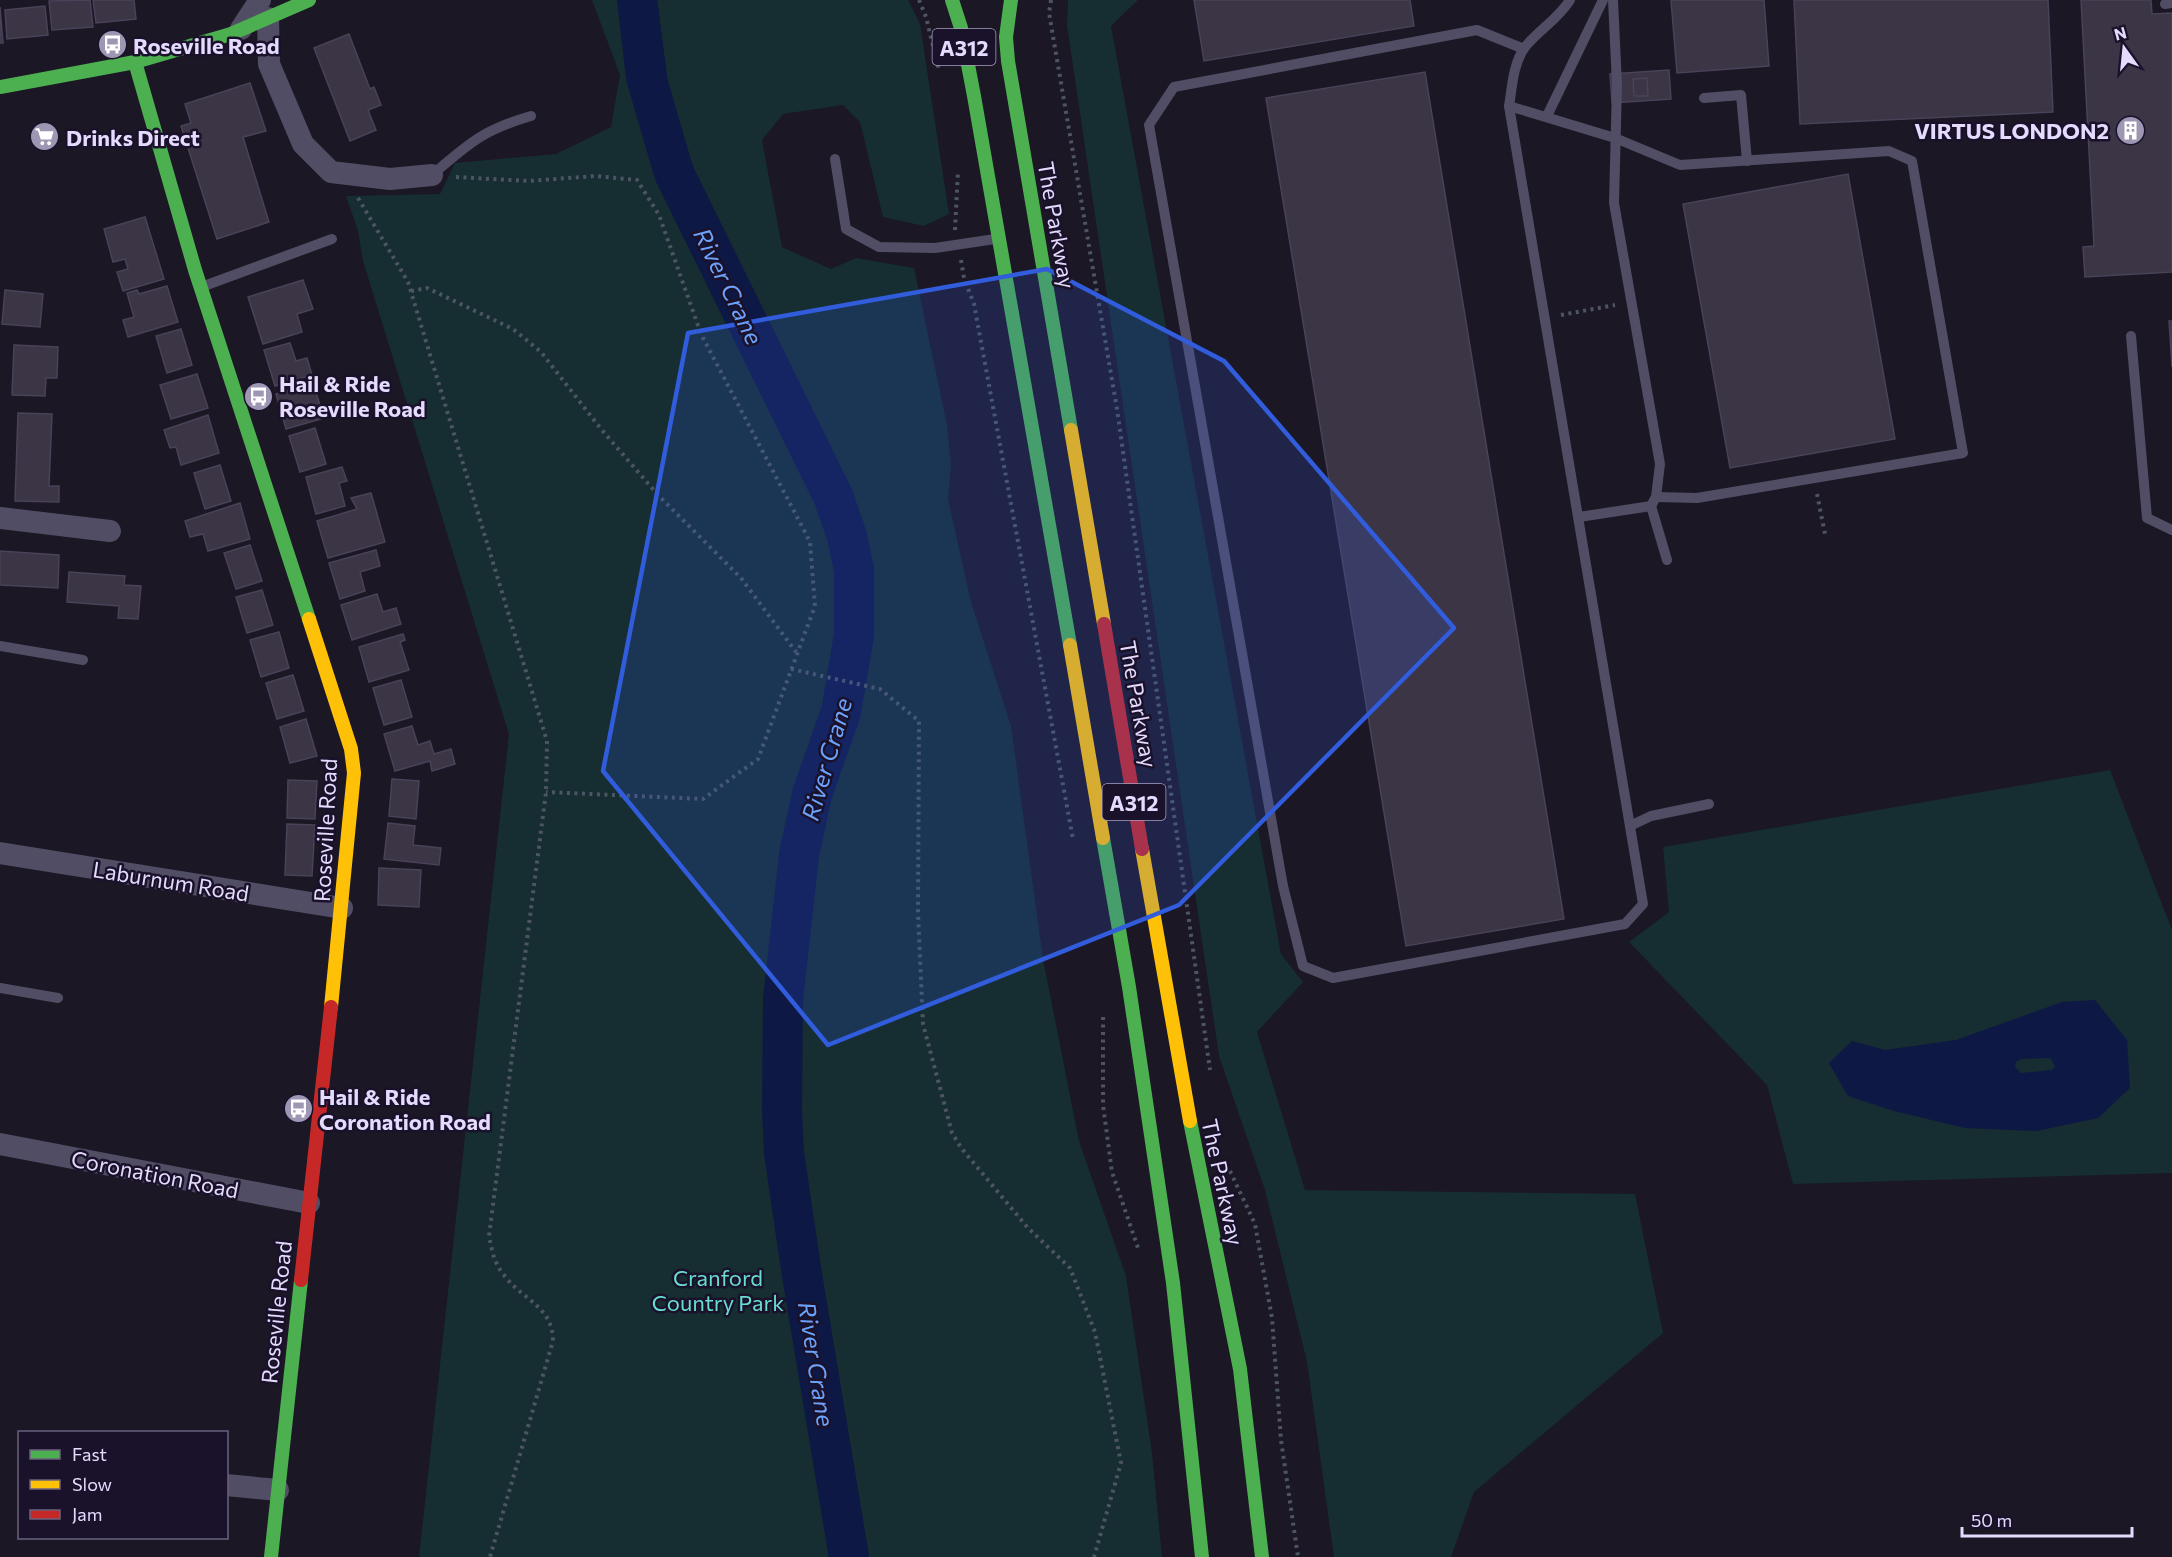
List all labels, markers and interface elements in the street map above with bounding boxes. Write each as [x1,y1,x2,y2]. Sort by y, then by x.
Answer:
north arrow [2094,18,2154,78]
text: N [2112,22,2128,44]
bus stop icon: Roseville Road [96,29,128,61]
road number: A312 [932,29,996,65]
place label: Roseville Road [133,32,280,59]
building icon: VIRTUS LONDON2 [2114,114,2146,146]
place label: VIRTUS LONDON2 [1914,117,2109,144]
supermarket icon: Drinks Direct [29,121,61,153]
place label: Drinks Direct [66,124,200,151]
street label: The Parkway [1033,159,1081,291]
water label: River Crane [688,223,770,349]
place label: Hail & Ride Roseville Road [279,370,426,422]
bus stop icon: Hail & Ride Roseville Road [242,380,274,412]
street label: The Parkway [1115,638,1163,770]
water label: River Crane [795,694,857,824]
street label: Roseville Road [308,758,342,902]
road number: A312 [1102,784,1166,820]
street label: Laburnum Road [91,855,251,907]
place label: Hail & Ride Coronation Road [319,1083,491,1135]
bus stop icon: Hail & Ride Coronation Road [282,1093,314,1125]
street label: The Parkway [1196,1116,1250,1248]
street label: Coronation Road [69,1145,241,1203]
street label: Roseville Road [255,1239,297,1385]
park label: Cranford Country Park [652,1264,784,1316]
water label: River Crane [793,1300,841,1429]
legend [18,1431,228,1539]
text: Fast [72,1443,107,1465]
text: Slow [72,1473,112,1495]
scale bar [1962,1500,2132,1538]
text: Jam [72,1503,102,1525]
text: 50 m [1971,1509,2012,1531]

